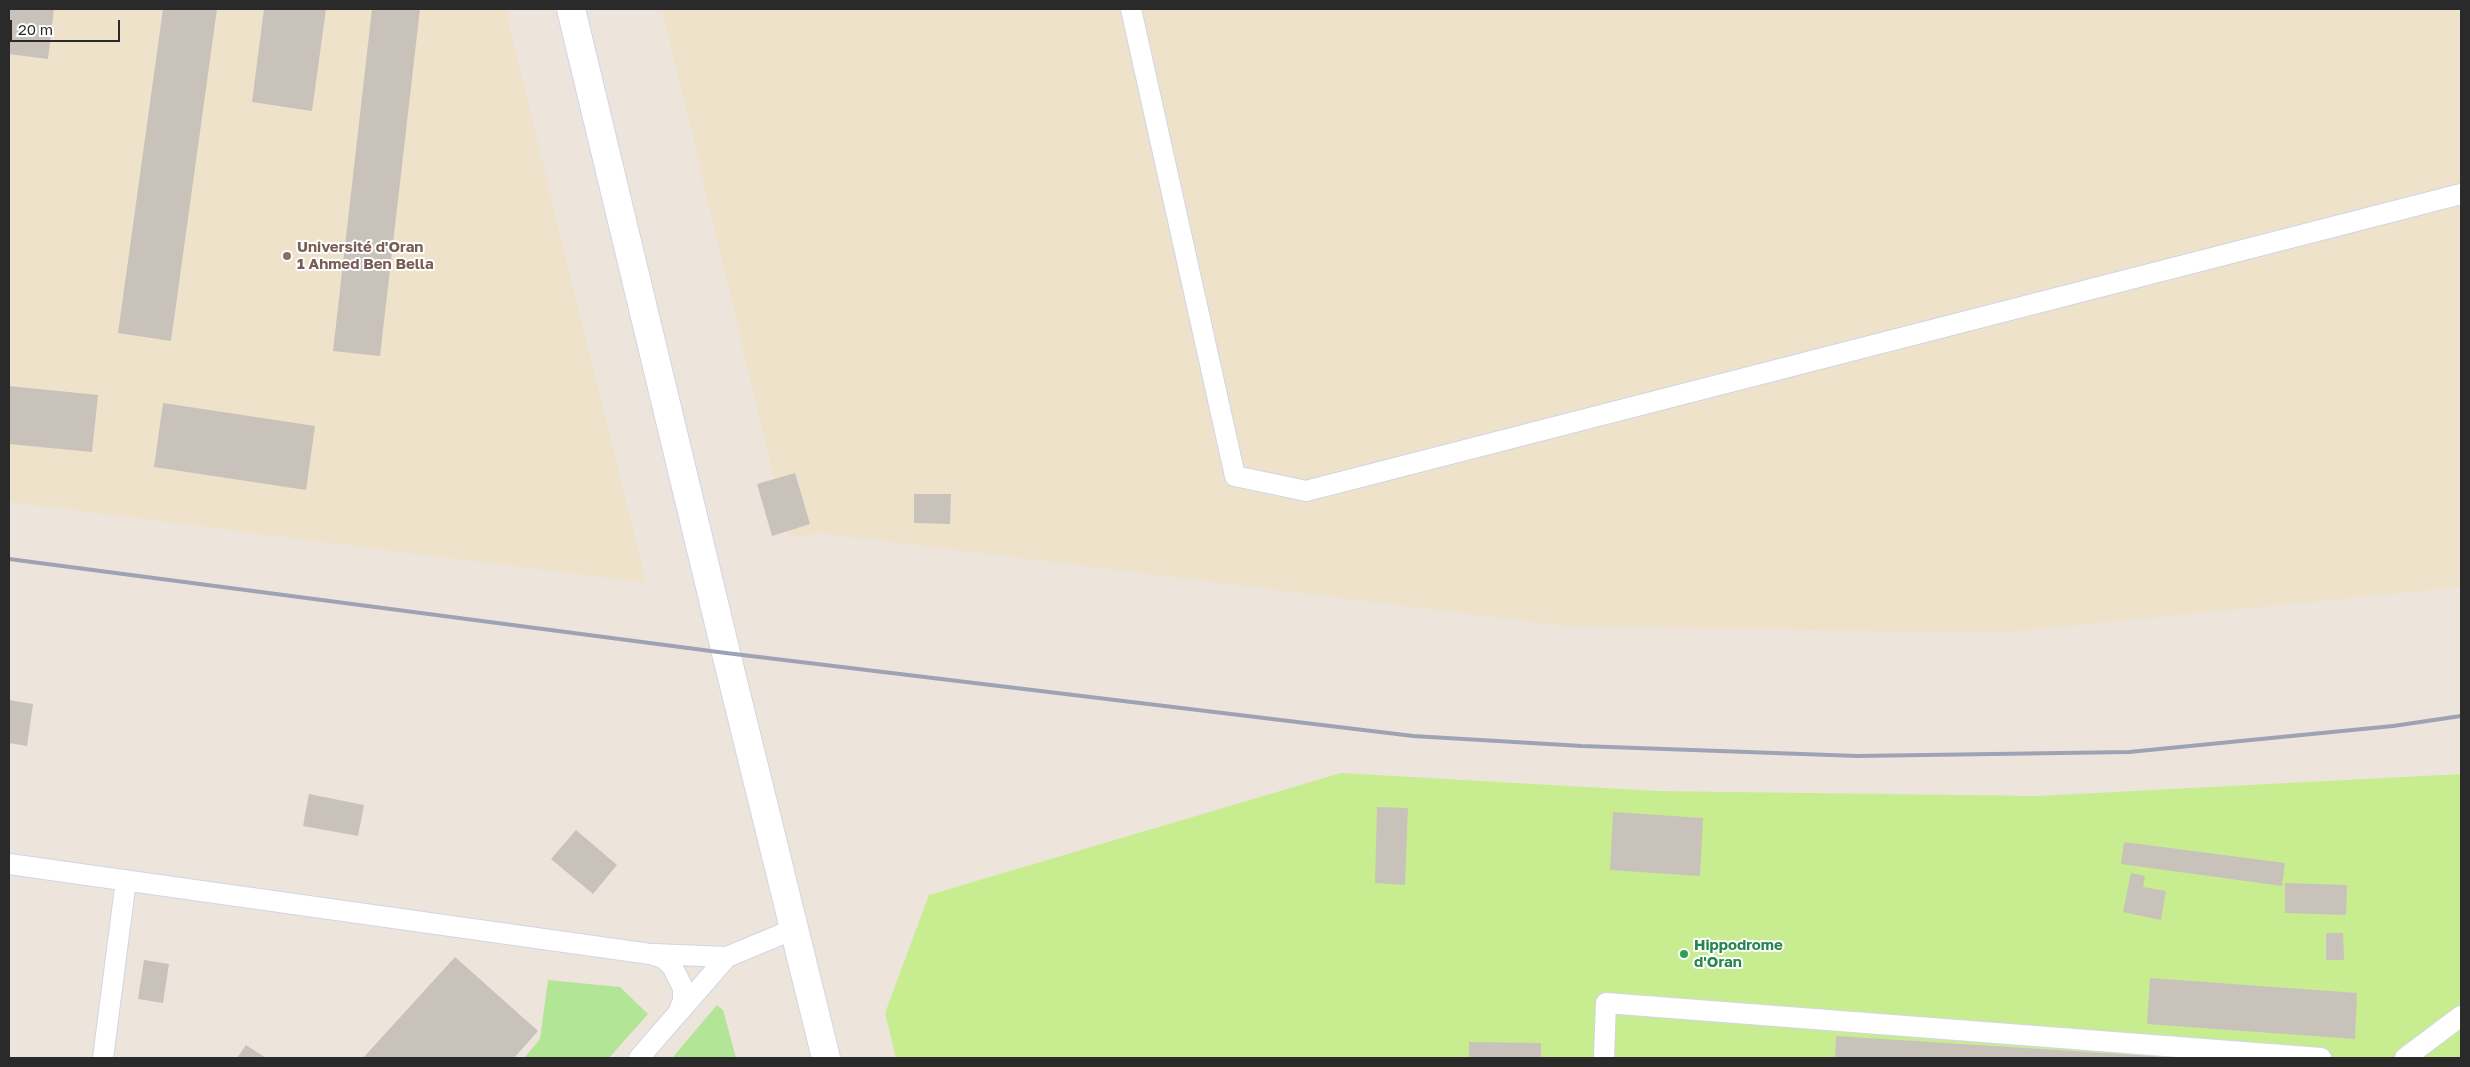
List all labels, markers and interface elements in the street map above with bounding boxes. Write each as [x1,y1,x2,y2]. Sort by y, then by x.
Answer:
scale bar [12,10,122,42]
text: 20 m [18,20,53,38]
place label: Université d'Oran 1 Ahmed Ben Bella [297,238,434,273]
marker: Université d'Oran 1 Ahmed Ben Bella [281,250,293,262]
place label: Hippodrome d'Oran [1694,936,1783,971]
marker: Hippodrome d'Oran [1678,948,1690,960]

